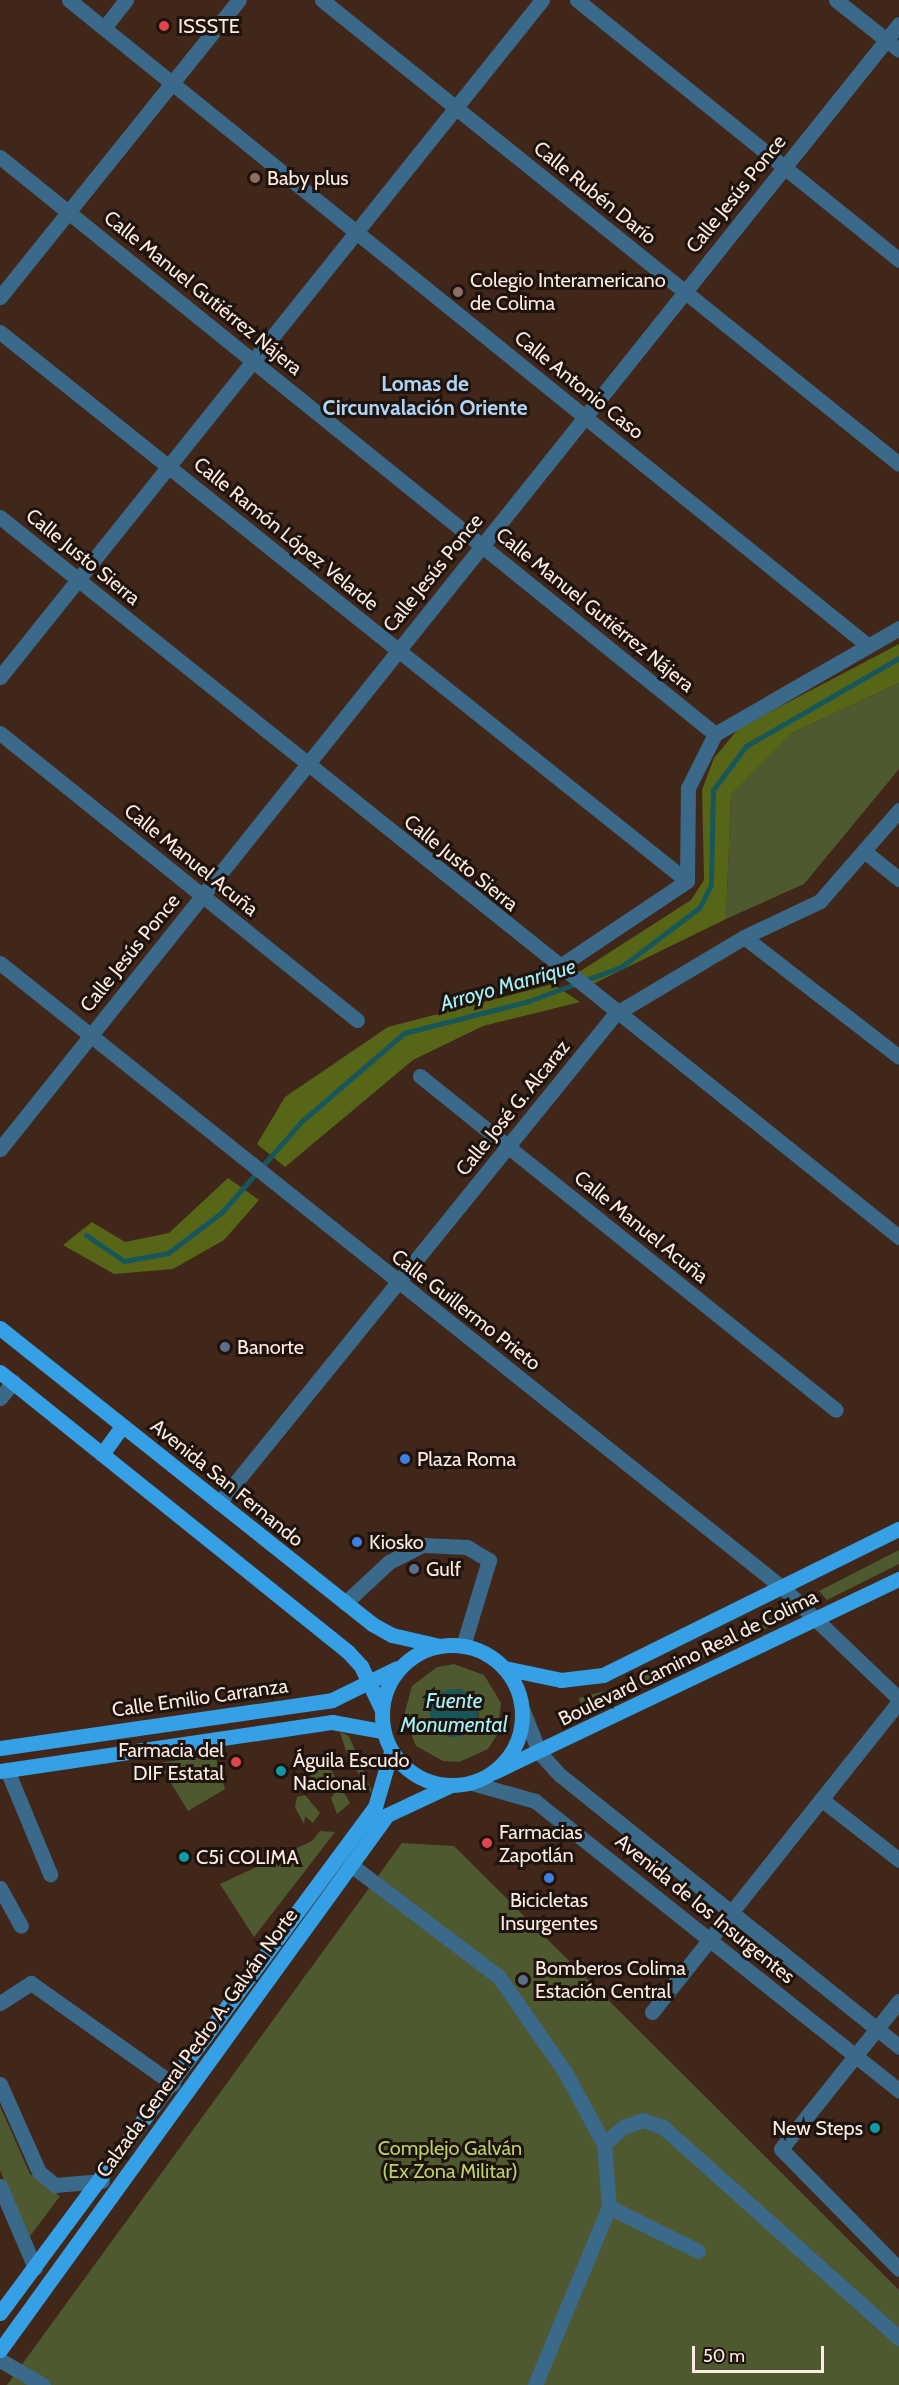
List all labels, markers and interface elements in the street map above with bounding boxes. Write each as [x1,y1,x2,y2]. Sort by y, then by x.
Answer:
place label: ISSSTE [178,14,240,38]
marker: ISSSTE [155,17,173,35]
street label: Calle Jesús Ponce [681,130,791,258]
street label: Calle Rubén Darío [529,136,661,250]
place label: Baby plus [267,166,349,190]
marker: Baby plus [248,171,262,185]
street label: Calle Manuel Gutiérrez Nájera [99,206,307,380]
place label: Colegio Interamericano de Colima [470,268,666,315]
marker: Colegio Interamericano de Colima [451,285,465,299]
street label: Calle Antonio Caso [510,326,648,444]
district label: Lomas de Circunvalación Oriente [322,371,528,421]
street label: Calle Ramón López Velarde [189,452,383,616]
street label: Calle Justo Sierra [21,504,145,610]
street label: Calle Jesús Ponce [378,509,488,637]
street label: Calle Manuel Gutiérrez Nájera [491,523,699,697]
street label: Calle Manuel Acuña [119,799,263,921]
street label: Calle Justo Sierra [399,810,523,916]
street label: Calle Jesús Ponce [75,889,185,1017]
water label: Arroyo Manrique [437,954,579,1016]
street label: Calle José G. Alcaraz [451,1035,575,1181]
street label: Calle Manuel Acuña [569,1166,713,1288]
street label: Calle Guillermo Prieto [387,1244,545,1376]
place label: Banorte [237,1335,304,1359]
marker: Banorte [218,1340,232,1354]
street label: Avenida San Fernando [146,1414,308,1552]
place label: Plaza Roma [417,1447,516,1471]
marker: Plaza Roma [398,1452,412,1466]
place label: Kiosko [369,1530,424,1554]
marker: Kiosko [350,1535,364,1549]
place label: Gulf [426,1557,461,1581]
marker: Gulf [407,1562,421,1576]
street label: Boulevard Camino Real de Colima [555,1585,821,1731]
street label: Calle Emilio Carranza [111,1674,289,1722]
water label: Fuente Monumental [400,1688,508,1738]
place label: Farmacia del DIF Estatal [118,1738,224,1785]
place label: Águila Escudo Nacional [293,1748,410,1795]
marker: Farmacia del DIF Estatal [229,1755,243,1769]
marker: Águila Escudo Nacional [274,1764,288,1778]
place label: Farmacias Zapotlán [499,1820,583,1867]
street label: Avenida de los Insurgentes [610,1829,800,1989]
marker: Farmacias Zapotlán [480,1836,494,1850]
place label: C5i COLIMA [196,1845,299,1869]
marker: C5i COLIMA [177,1850,191,1864]
marker: Bicicletas Insurgentes [542,1871,556,1885]
place label: Bicicletas Insurgentes [500,1888,598,1935]
street label: Calzada General Pedro A. Galván Norte [91,1904,303,2182]
place label: Bomberos Colima Estación Central [535,1956,686,2003]
marker: Bomberos Colima Estación Central [516,1973,530,1987]
place label: New Steps [772,2116,863,2140]
marker: New Steps [868,2121,882,2135]
park label: Complejo Galván (Ex Zona Militar) [378,2136,522,2183]
scale bar [695,2334,827,2372]
text: 50 m [703,2345,745,2367]

